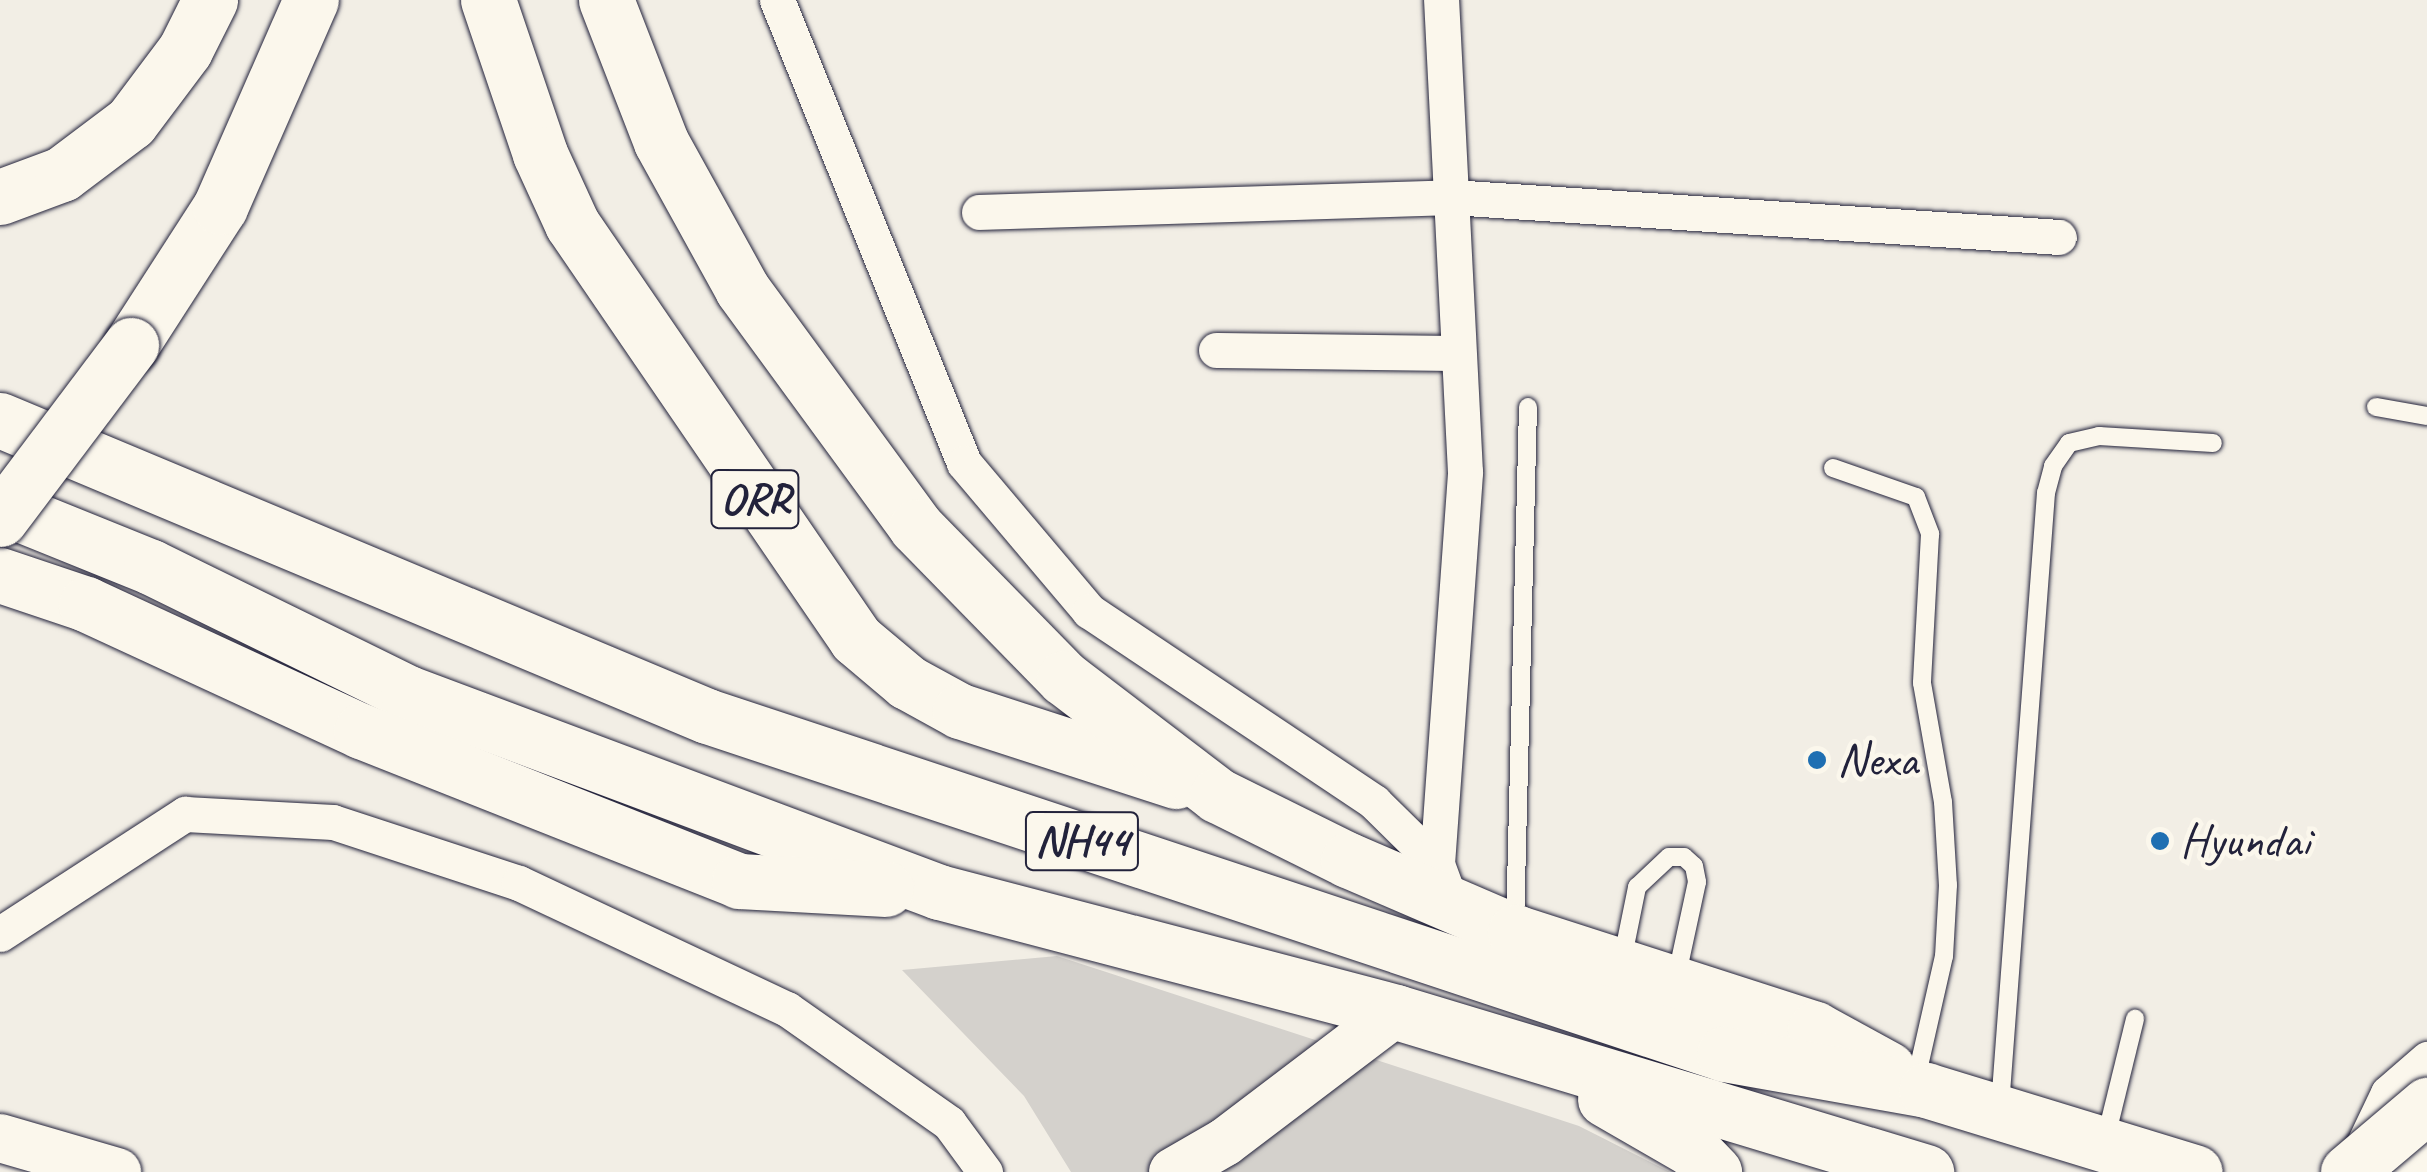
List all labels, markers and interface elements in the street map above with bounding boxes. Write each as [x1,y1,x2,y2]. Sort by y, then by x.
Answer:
road number: ORR [710,459,800,539]
place label: Nexa [1837,731,1918,789]
marker: Nexa [1806,749,1828,771]
road number: NH44 [1024,801,1140,881]
place label: Hyundai [2180,812,2310,870]
marker: Hyundai [2149,830,2171,852]

